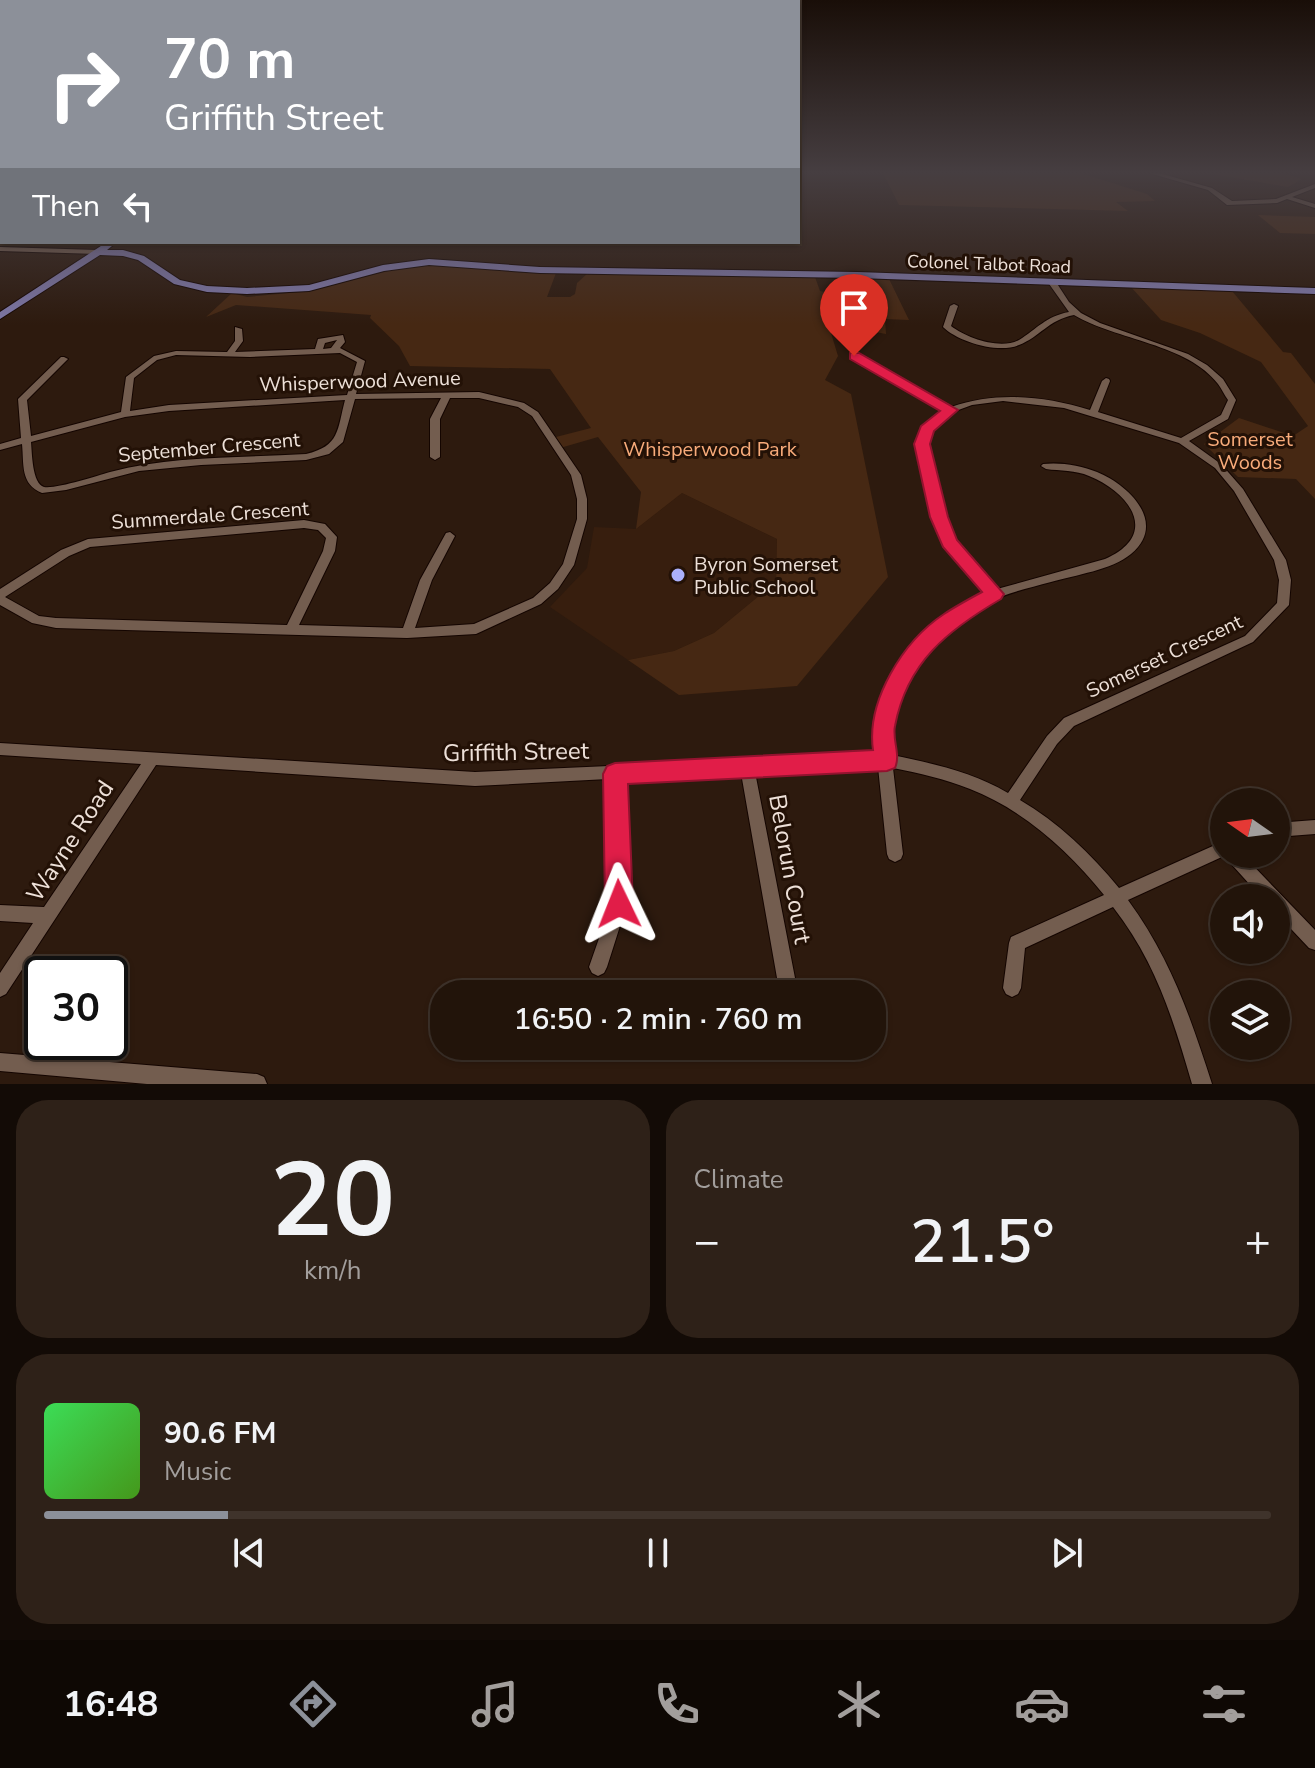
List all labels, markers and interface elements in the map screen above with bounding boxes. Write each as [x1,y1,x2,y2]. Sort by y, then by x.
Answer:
text: 70 m [164,21,295,98]
icon: right [32,32,136,136]
text: Griffith Street [164,94,383,143]
icon: left [116,184,160,228]
text: Then [32,186,100,227]
street label: Colonel Talbot Road [907,249,1071,279]
pin [820,274,888,356]
icon: arrive [832,286,876,330]
street label: Whisperwood Avenue [259,364,461,399]
street label: September Crescent [117,426,302,469]
park label: Somerset Woods [1207,426,1294,476]
park label: Whisperwood Park [623,436,798,463]
street label: Summerdale Crescent [110,495,311,536]
place label: Byron Somerset Public School [694,551,839,601]
marker: Byron Somerset Public School [669,566,687,584]
street label: Somerset Crescent [1082,608,1248,704]
street label: Griffith Street [443,735,590,769]
street label: Wayne Road [19,774,121,908]
north arrow [1210,788,1290,868]
map controls [1210,788,1290,1060]
street label: Belorun Court [761,792,819,947]
position arrow [577,862,661,946]
button: sound [1210,884,1290,964]
speed limit sign: 30 [24,956,128,1060]
button: layers [1210,980,1290,1060]
text: 16:50 · 2 min · 760 m [513,999,803,1040]
text: 20 [270,1130,395,1272]
text: Climate [694,1162,784,1197]
text: 21.5° [910,1201,1055,1283]
text: − [694,1212,720,1272]
text: + [1245,1212,1271,1272]
text: km/h [304,1253,361,1288]
text: 90.6 FM [164,1413,276,1454]
text: Music [164,1454,231,1489]
icon: previous [227,1531,271,1575]
icon: pause [636,1531,680,1575]
icon: next [1045,1531,1089,1575]
icon: directions [285,1676,341,1732]
icon: music [467,1676,523,1732]
icon: phone [649,1676,705,1732]
icon: climate [831,1676,887,1732]
icon: car [1014,1676,1070,1732]
icon: filters [1196,1676,1252,1732]
text: 16:48 [63,1680,158,1729]

